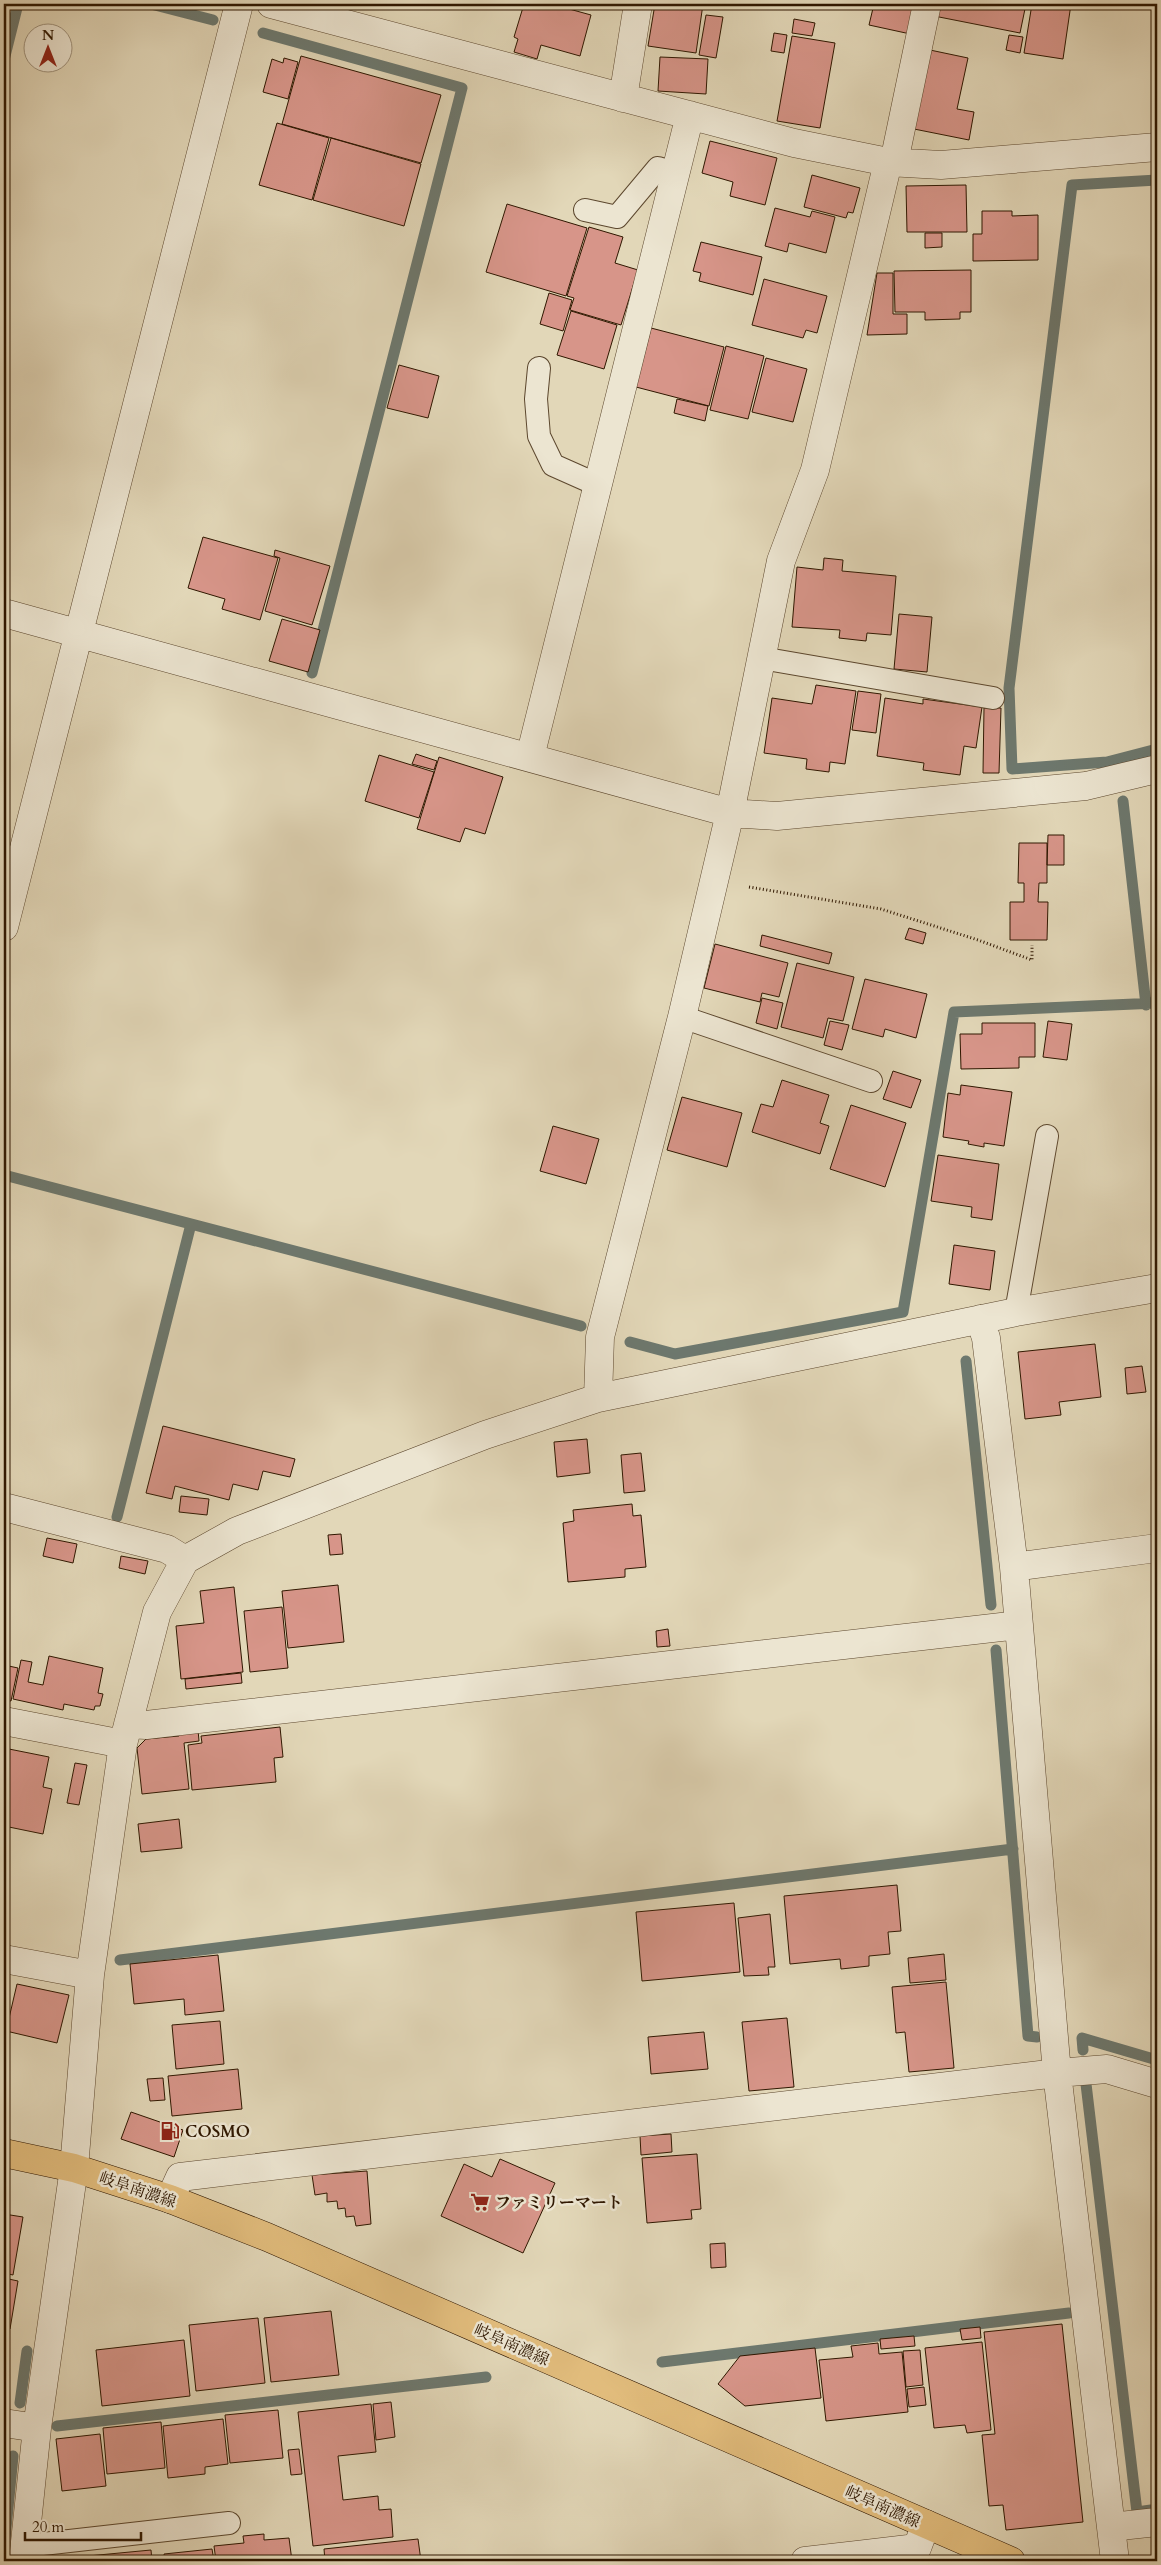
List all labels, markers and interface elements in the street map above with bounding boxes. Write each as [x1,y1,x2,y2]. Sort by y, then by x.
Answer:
north arrow [22,22,72,72]
text: N [42,26,54,45]
fuel station icon: COSMO [159,2120,181,2142]
place label: COSMO [185,2121,250,2143]
street label: 岐阜南濃線 [96,2167,179,2213]
supermarket icon: ファミリーマート [469,2191,491,2213]
place label: ファミリーマート [495,2192,623,2214]
street label: 岐阜南濃線 [471,2319,553,2371]
street label: 岐阜南濃線 [842,2481,924,2533]
scale bar [25,2510,141,2542]
text: 20 m [32,2517,64,2537]

